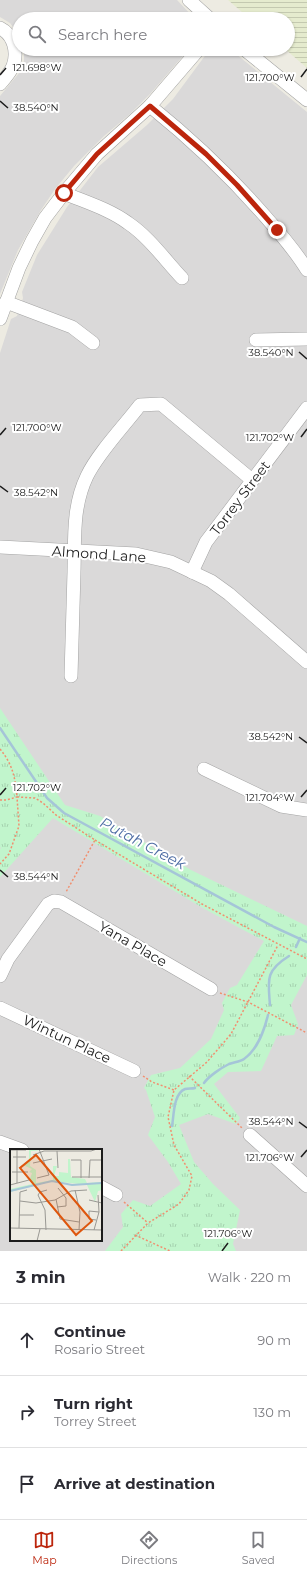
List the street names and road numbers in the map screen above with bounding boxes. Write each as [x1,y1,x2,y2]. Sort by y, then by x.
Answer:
street label: Torrey Street [206,457,274,539]
street label: Almond Lane [51,542,147,566]
street label: Yana Place [96,917,170,971]
street label: Wintun Place [20,1011,114,1067]

